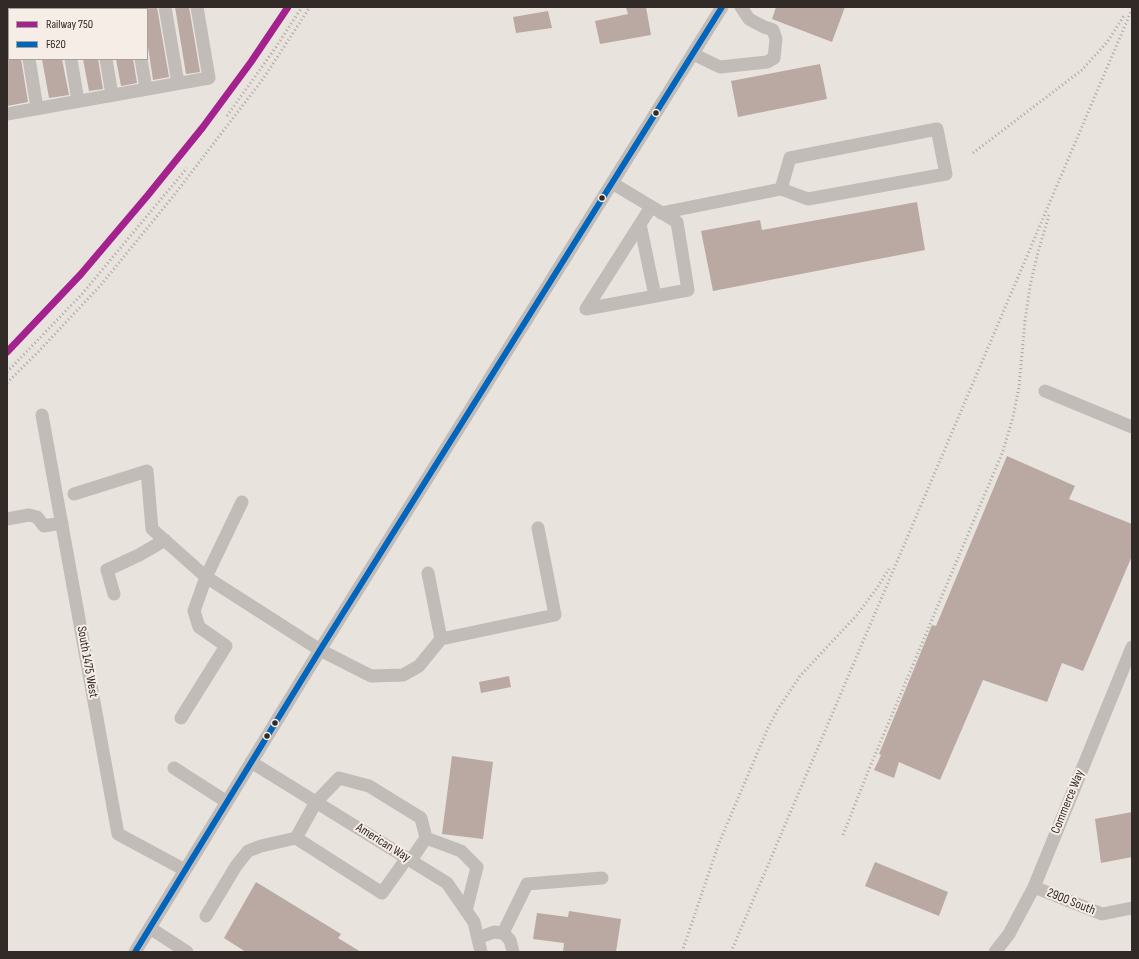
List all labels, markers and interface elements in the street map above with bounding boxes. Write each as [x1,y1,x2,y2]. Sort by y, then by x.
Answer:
legend [8,8,148,60]
text: Railway 750 [46,17,93,32]
text: F620 [46,37,66,52]
unlabelled marker [651,108,661,118]
unlabelled marker [597,193,607,203]
street label: South 1475 West [73,625,101,699]
unlabelled marker [270,718,280,728]
unlabelled marker [262,731,272,741]
street label: Commerce Way [1048,768,1088,836]
street label: American Way [353,820,413,866]
street label: 2900 South [1045,885,1097,919]

